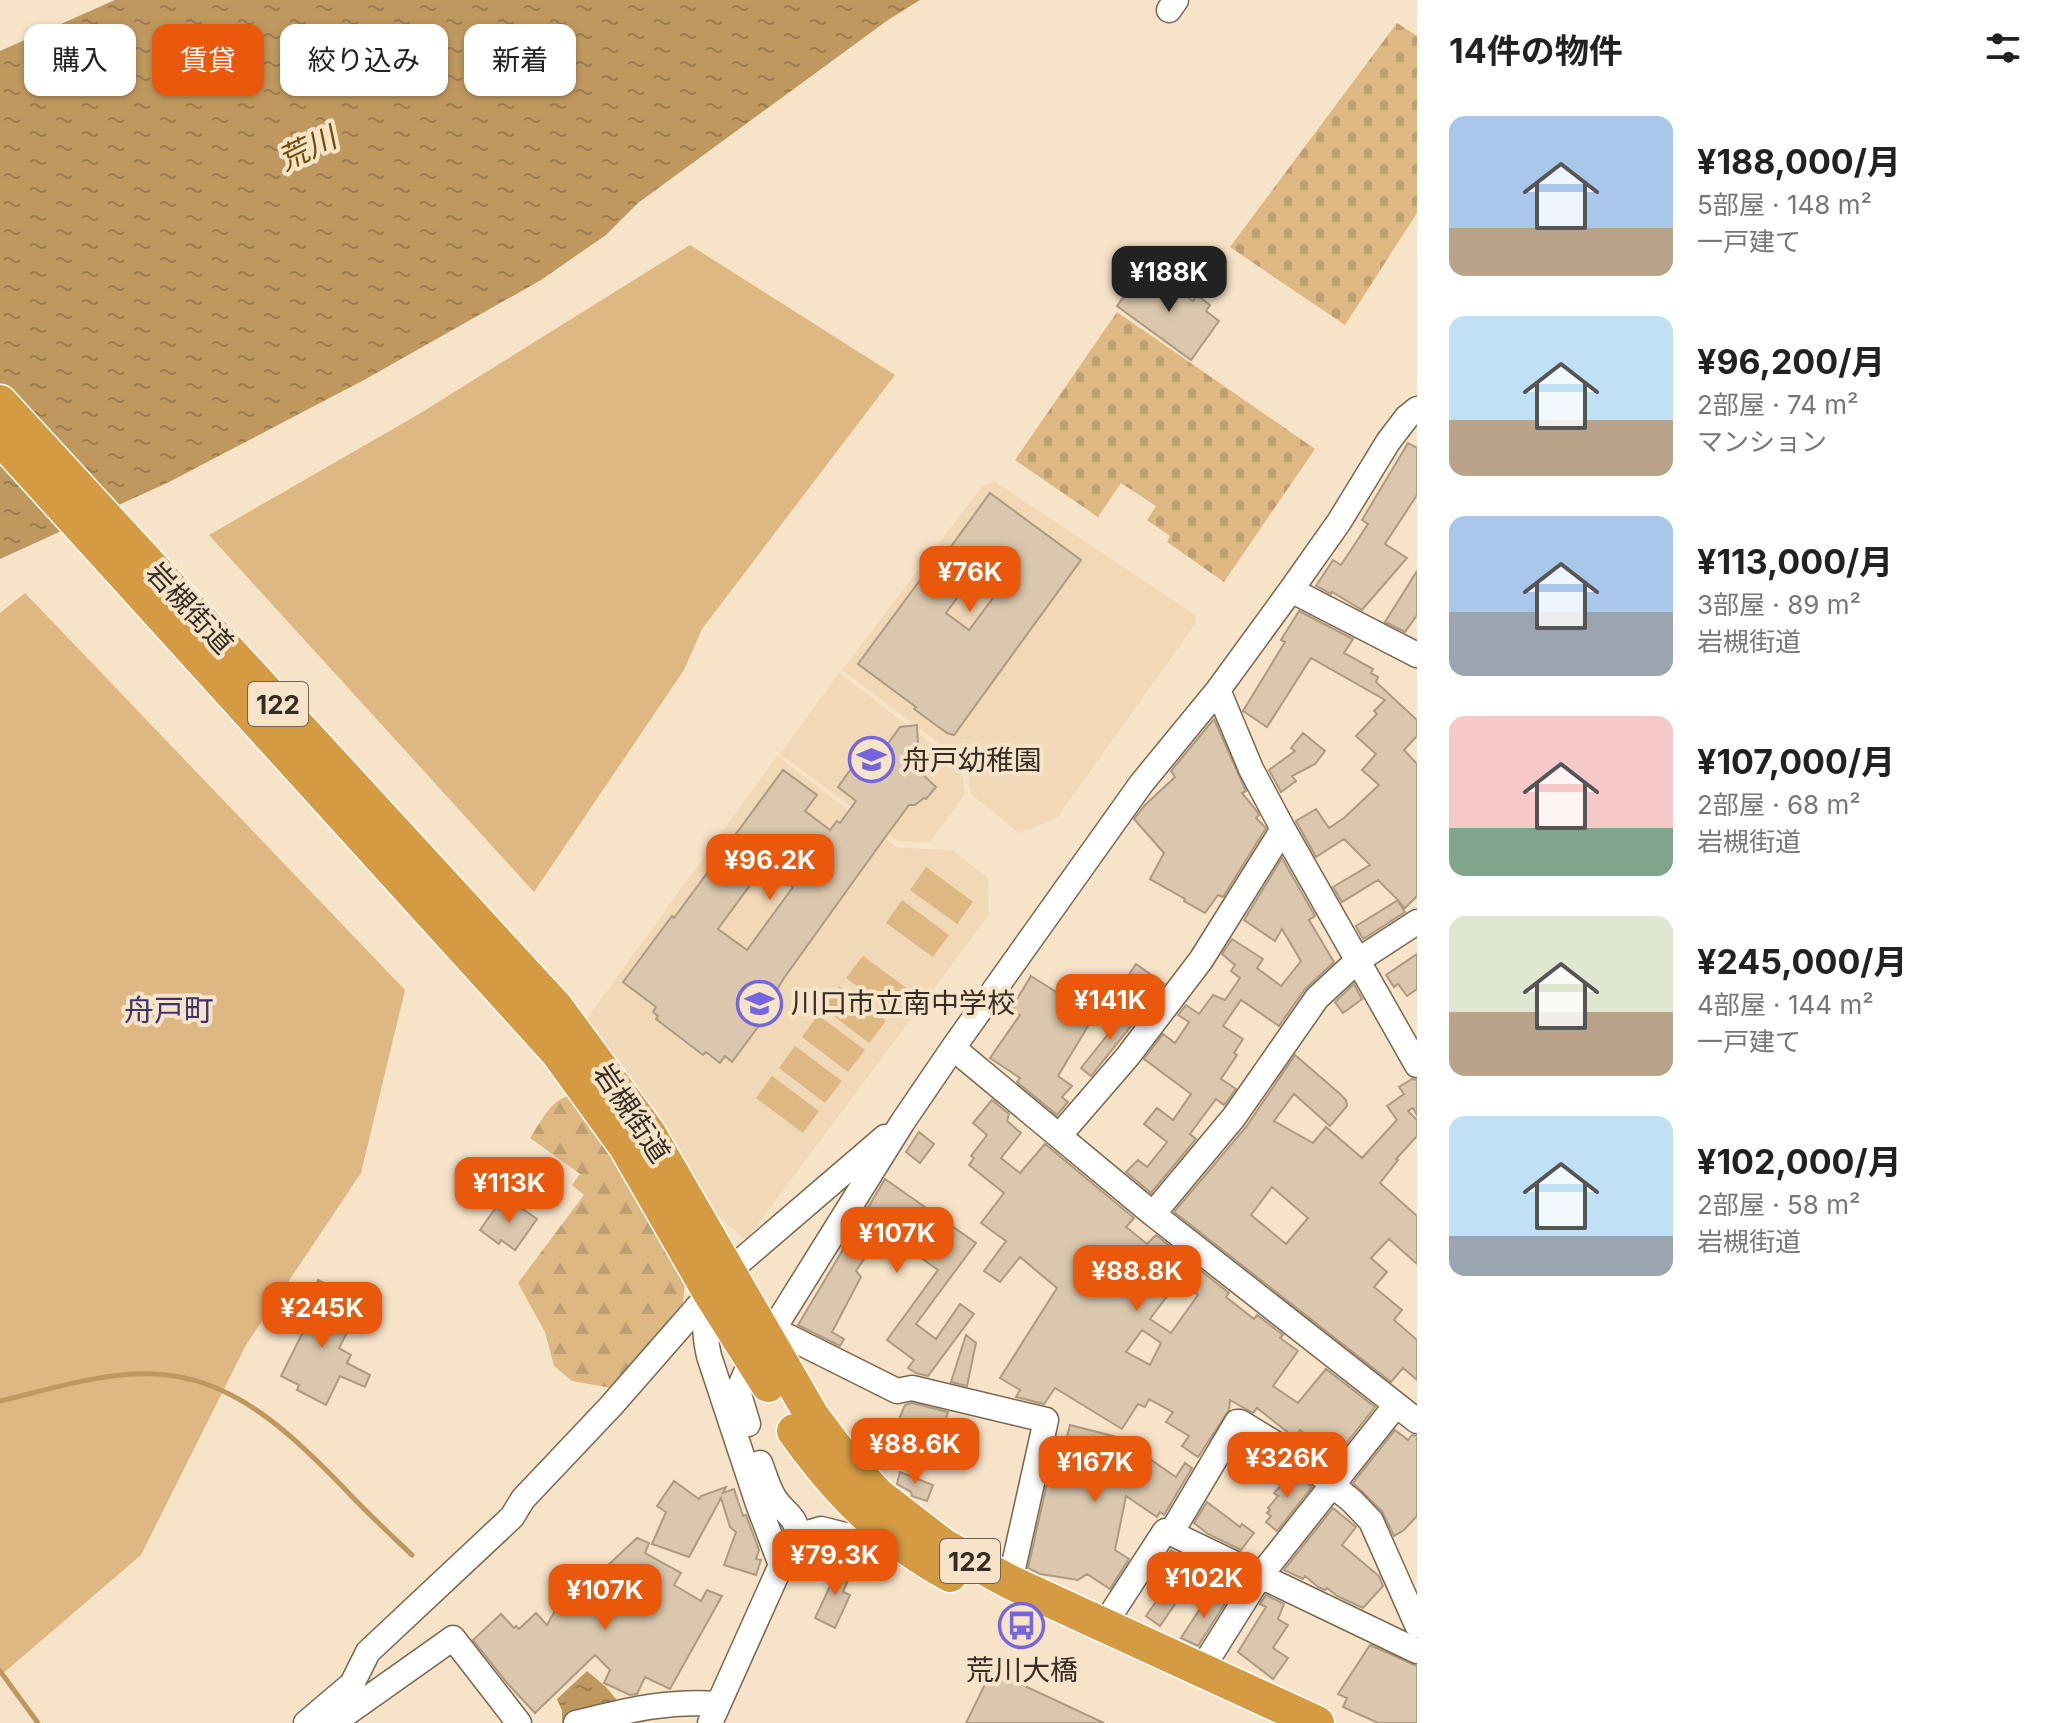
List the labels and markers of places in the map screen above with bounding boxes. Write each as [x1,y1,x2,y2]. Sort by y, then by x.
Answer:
pin: ¥188K [1113,246,1225,314]
pin: ¥76K [923,546,1017,614]
school or university icon: 舟戸幼稚園 [847,736,895,784]
place label: 舟戸幼稚園 [902,743,1042,777]
pin: ¥96.2K [705,834,835,902]
pin: ¥141K [1054,974,1166,1042]
school or university icon: 川口市立南中学校 [736,979,784,1027]
place label: 川口市立南中学校 [791,986,1015,1020]
pin: ¥113K [453,1157,565,1225]
pin: ¥107K [841,1207,953,1275]
pin: ¥88.8K [1072,1245,1202,1313]
pin: ¥245K [266,1282,378,1350]
pin: ¥88.6K [850,1418,980,1486]
pin: ¥326K [1231,1432,1343,1500]
pin: ¥167K [1039,1436,1151,1504]
pin: ¥79.3K [770,1529,900,1597]
pin: ¥102K [1148,1552,1260,1620]
pin: ¥107K [549,1564,661,1632]
bus stop icon: 荒川大橋 [998,1601,1046,1649]
place label: 荒川大橋 [966,1653,1078,1687]

